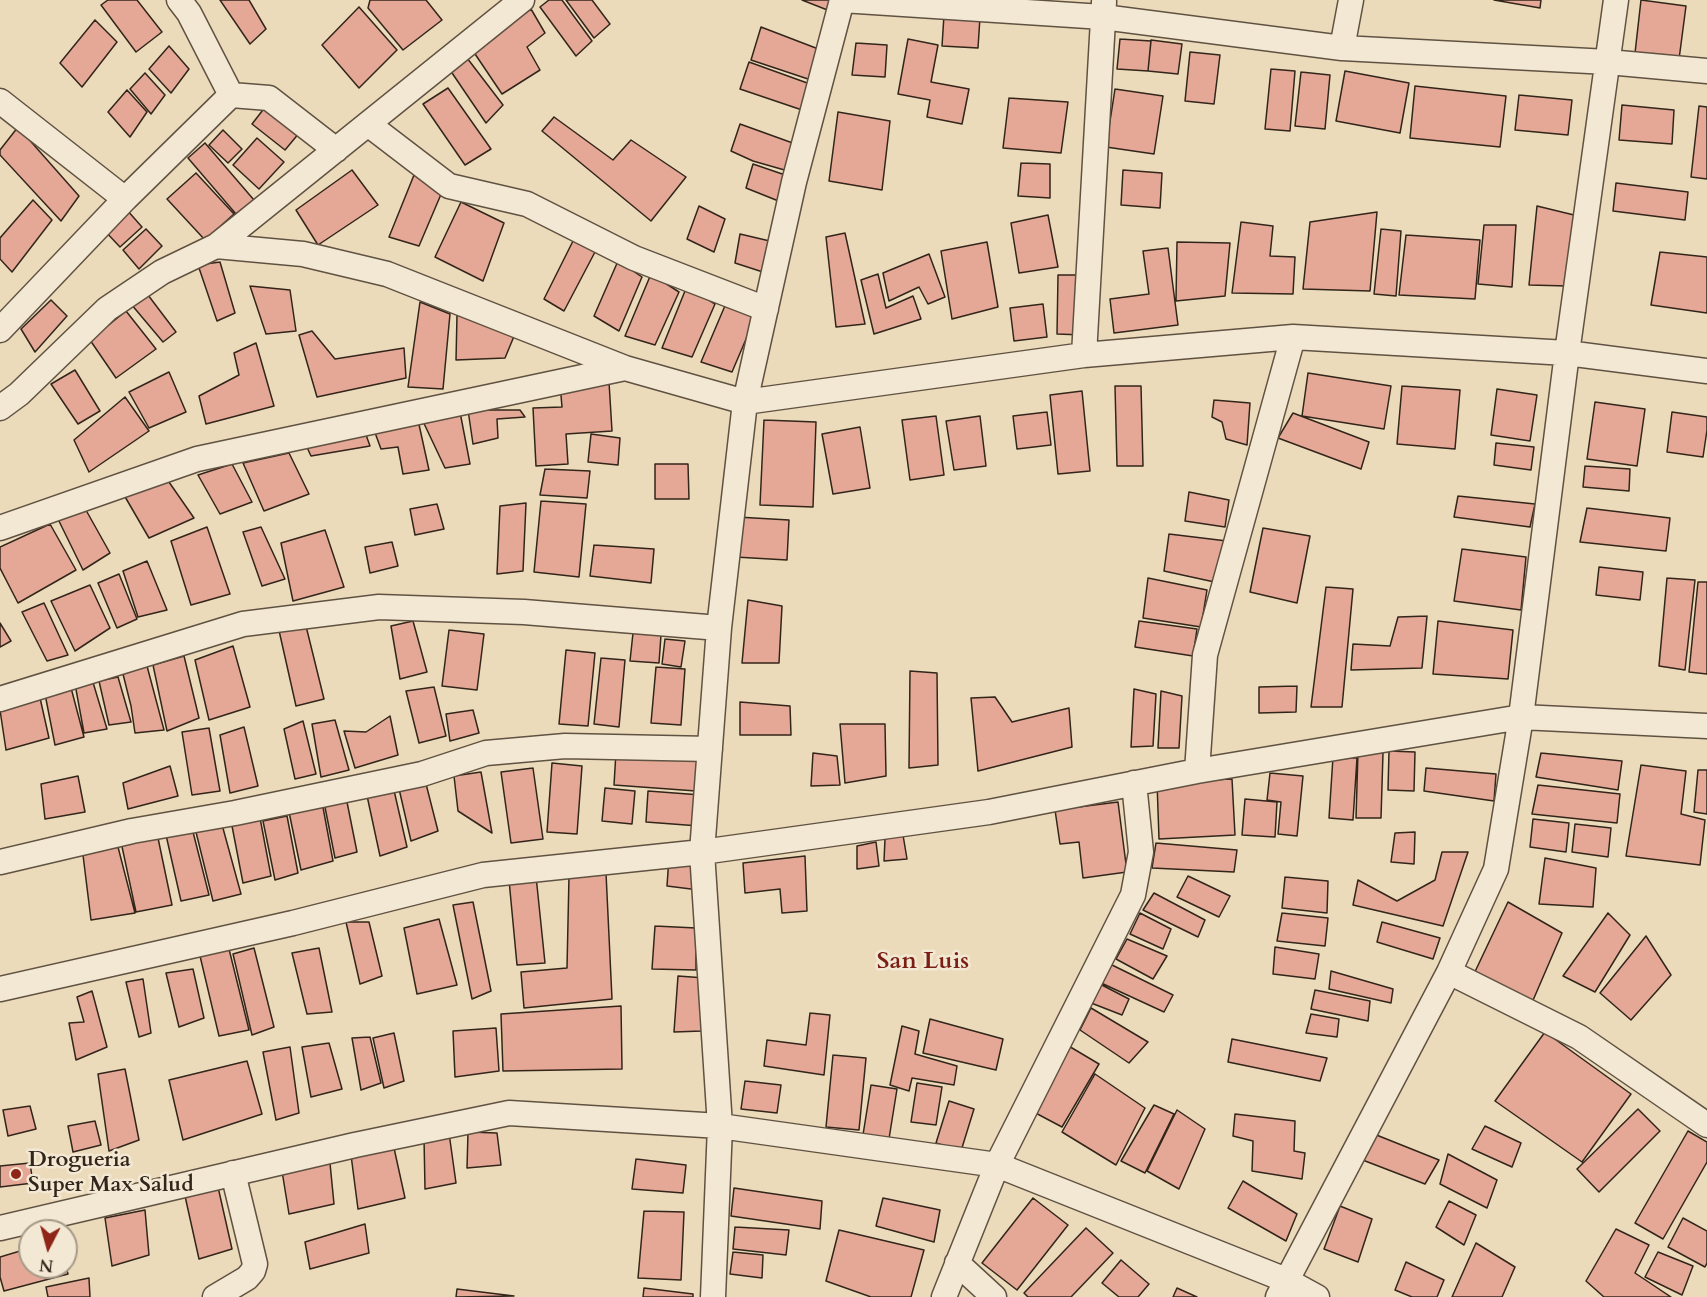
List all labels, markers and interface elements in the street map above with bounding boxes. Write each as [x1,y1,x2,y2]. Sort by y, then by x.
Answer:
district label: San Luis [877,948,969,976]
place label: Drogueria Super Max Salud [28,1148,194,1200]
marker: Drogueria Super Max Salud [9,1167,23,1181]
north arrow [18,1219,78,1279]
text: N [38,1253,54,1277]

